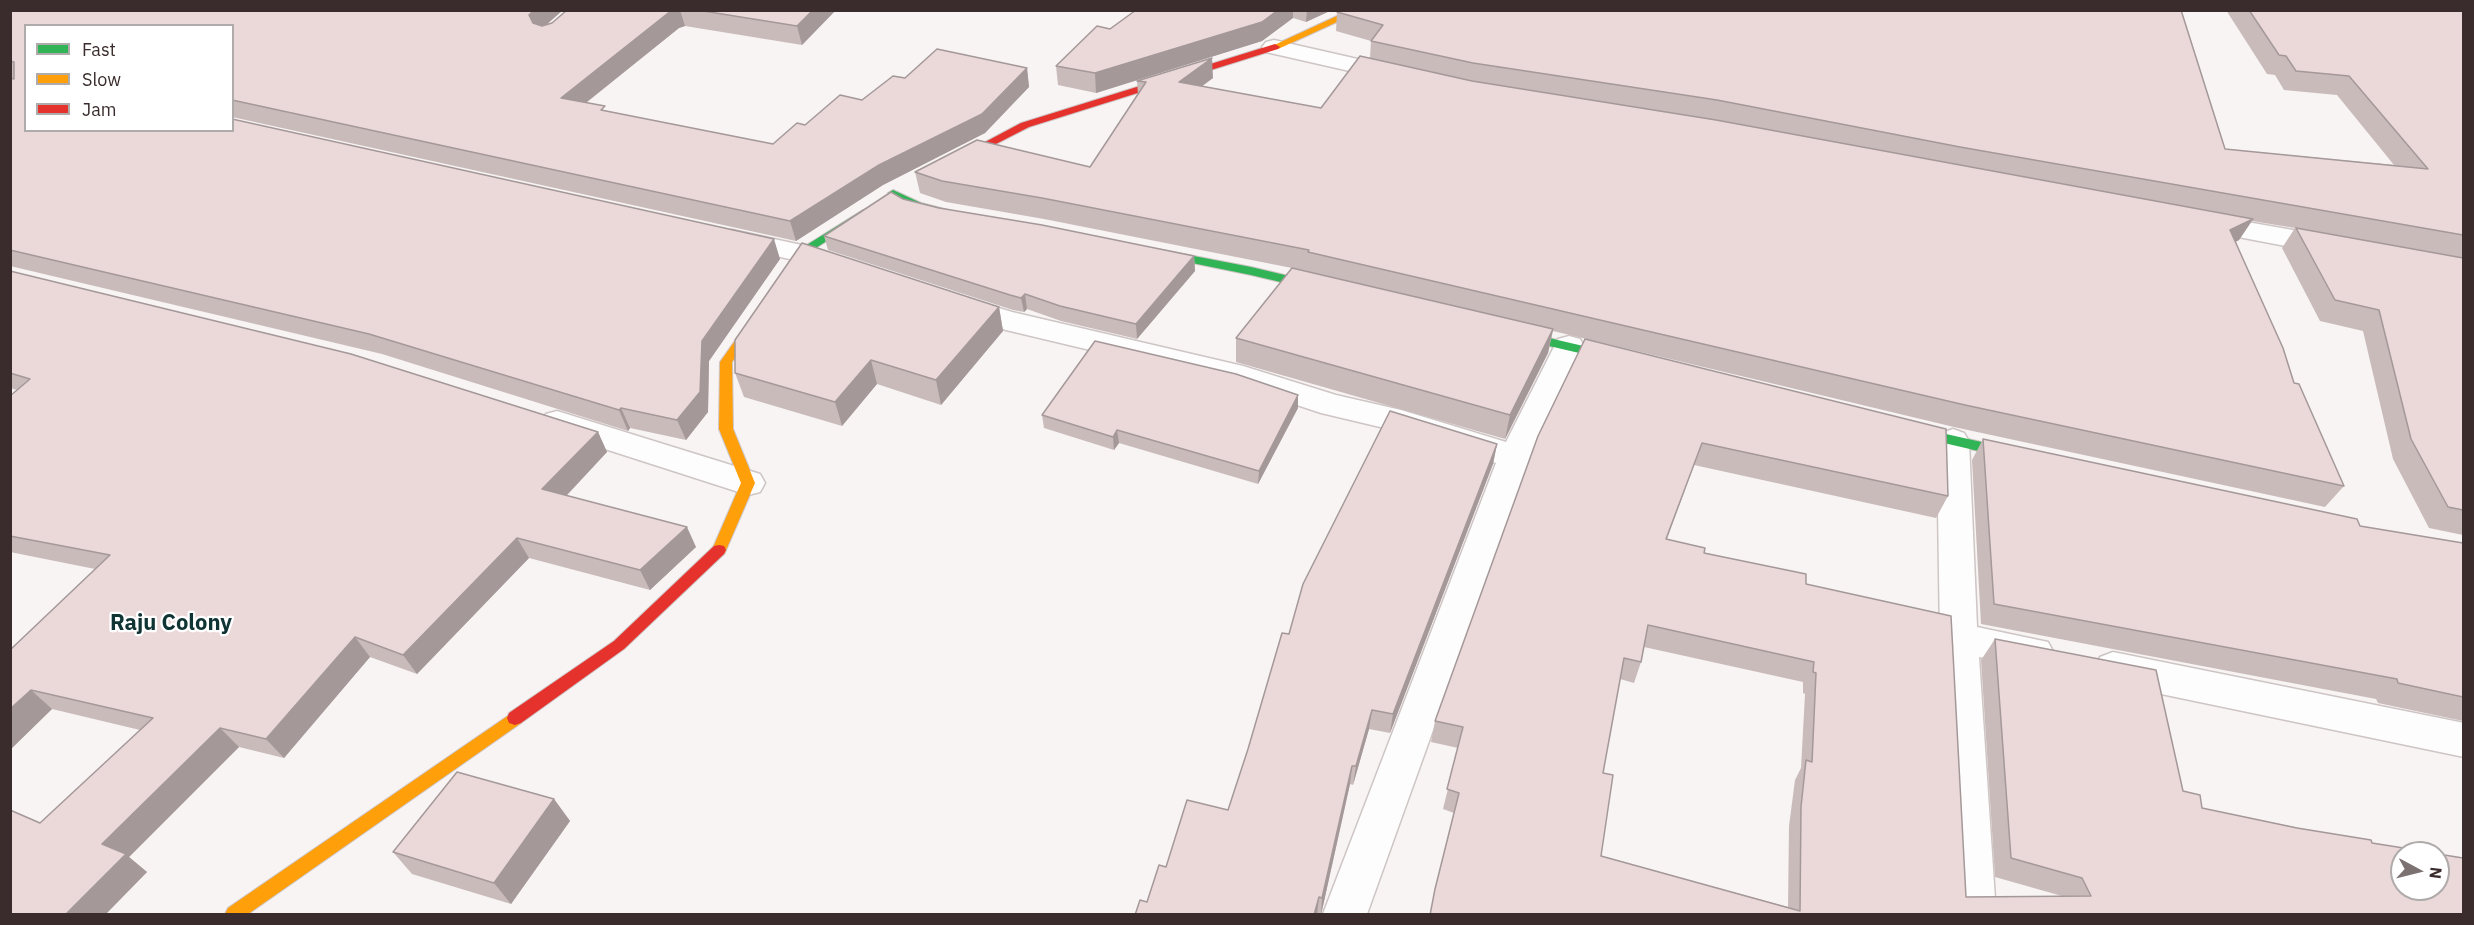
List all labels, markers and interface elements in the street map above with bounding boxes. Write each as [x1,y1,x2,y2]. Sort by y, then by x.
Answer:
legend [24,24,234,132]
text: Fast [82,38,116,61]
text: Slow [82,68,121,91]
text: Jam [82,98,117,121]
district label: Raju Colony [110,611,232,637]
north arrow [2390,841,2450,901]
text: N [2425,866,2447,880]

